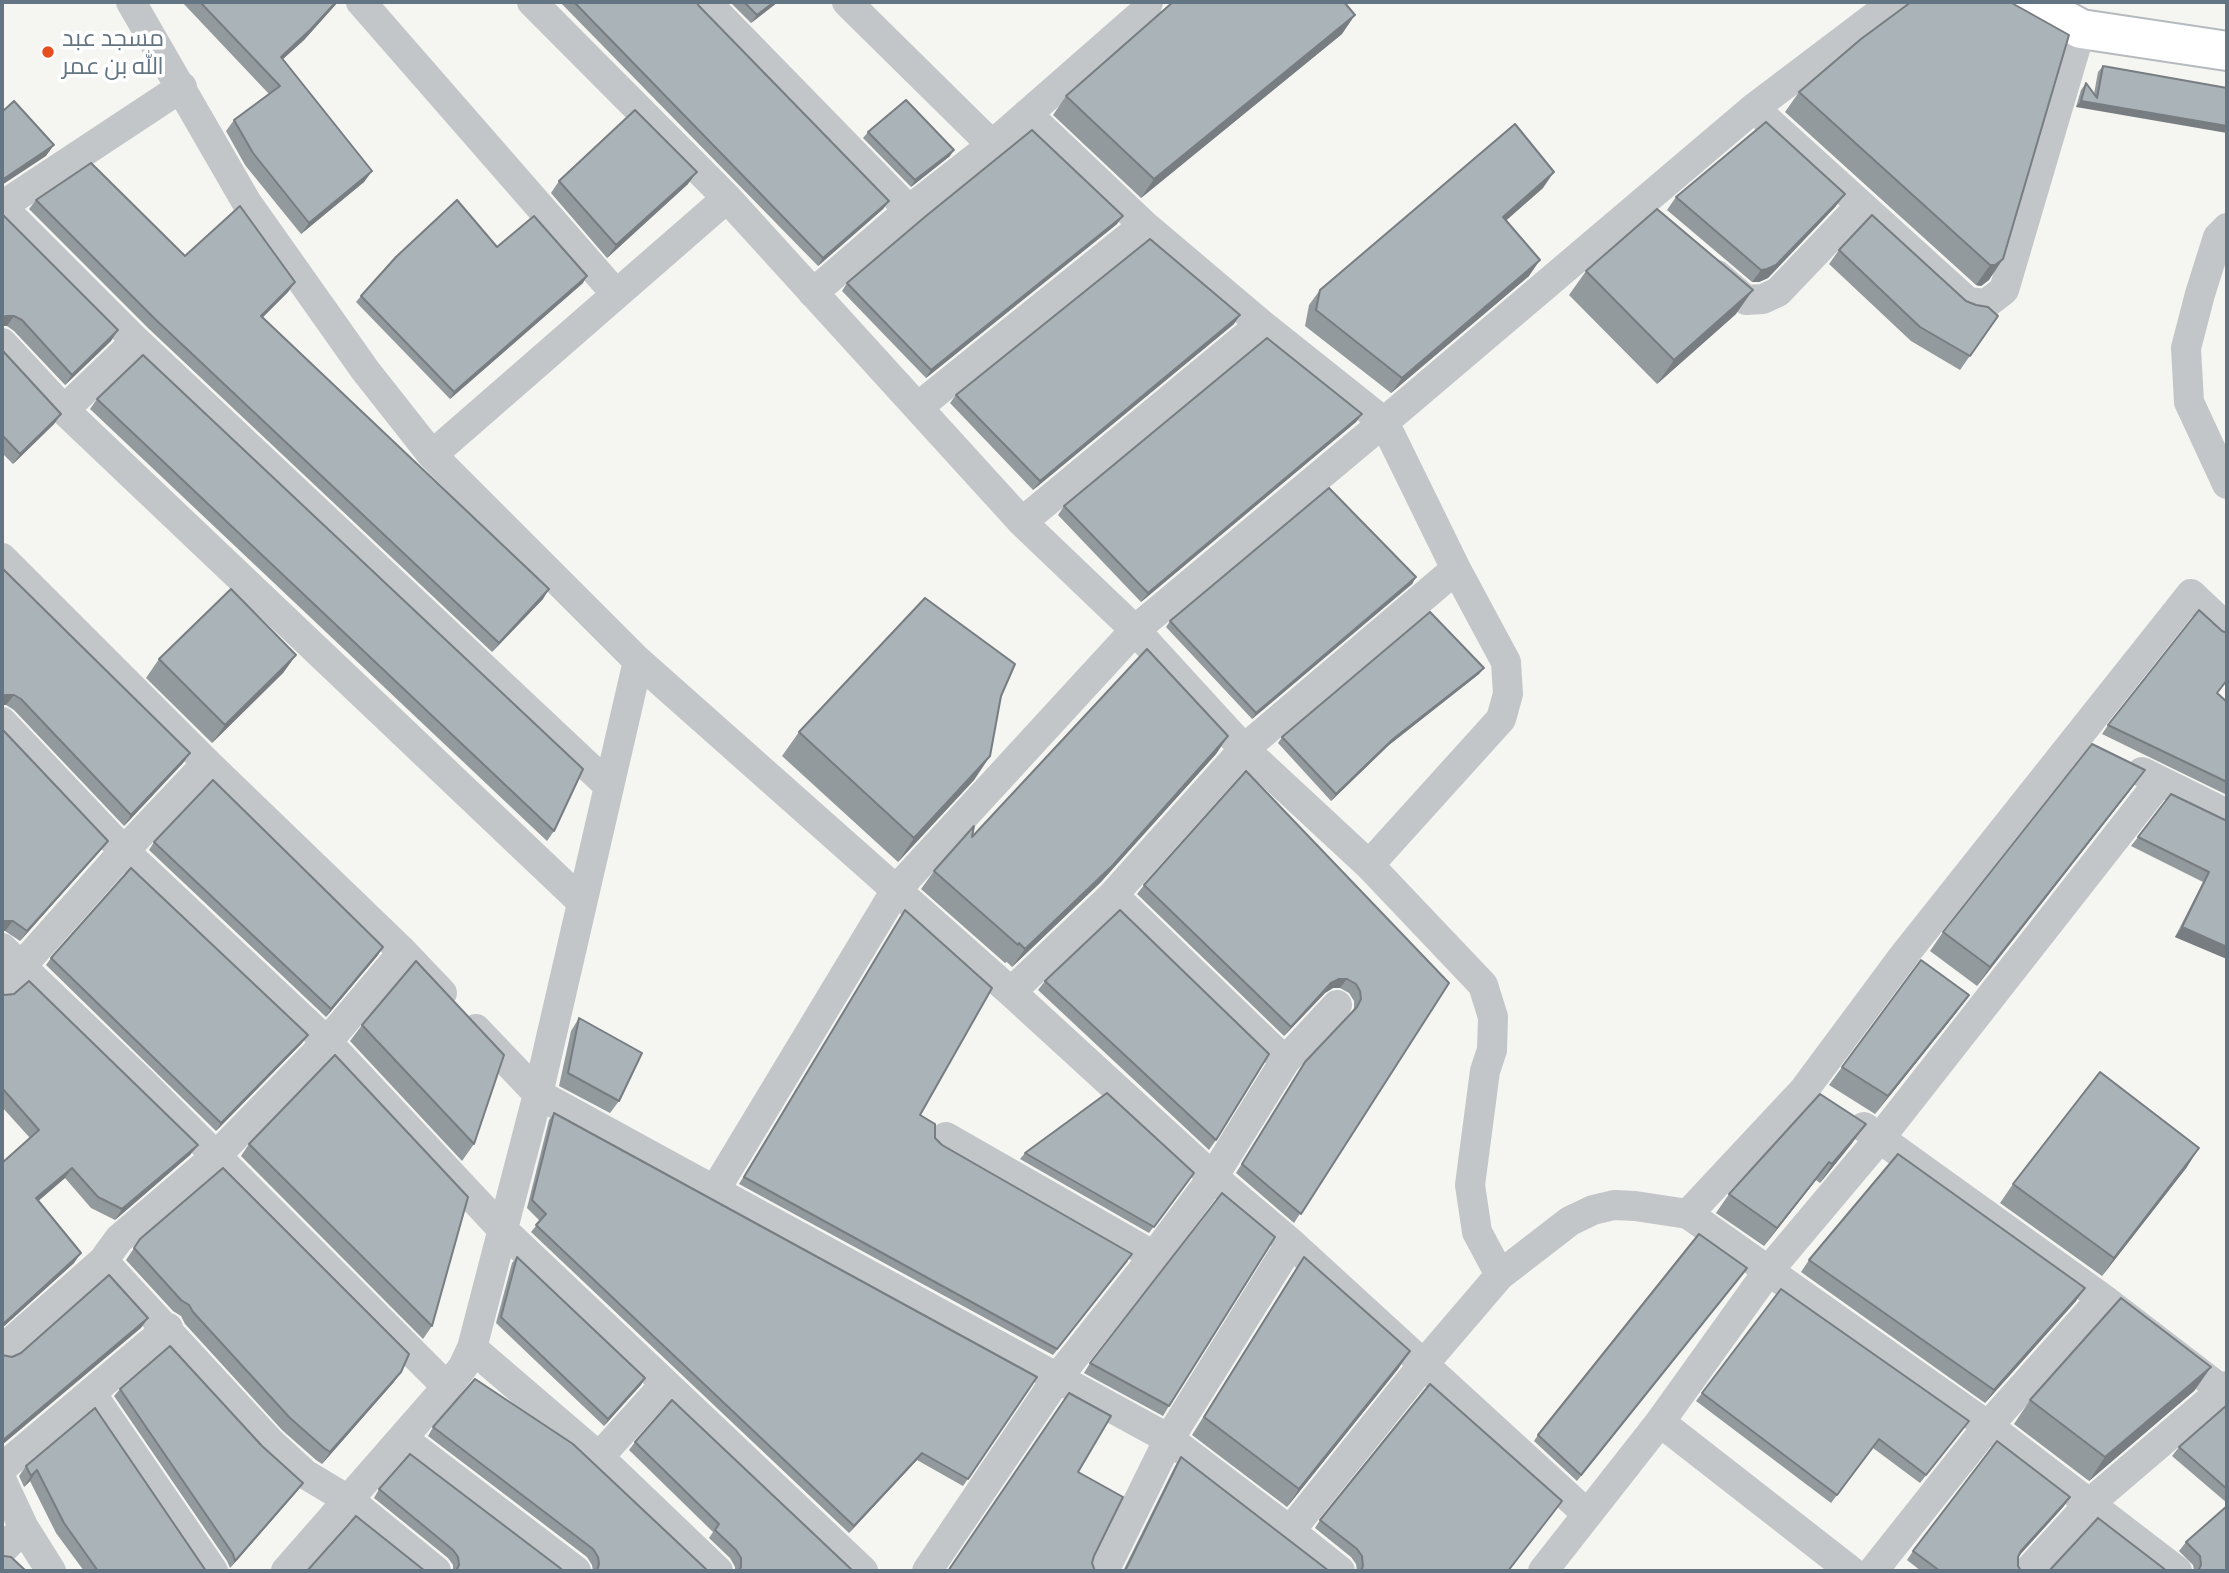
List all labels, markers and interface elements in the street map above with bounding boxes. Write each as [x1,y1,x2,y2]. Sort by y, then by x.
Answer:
place label: مسجد عبد الله بن عمر [62,24,164,80]
marker: مسجد عبد الله بن عمر [40,44,56,60]

